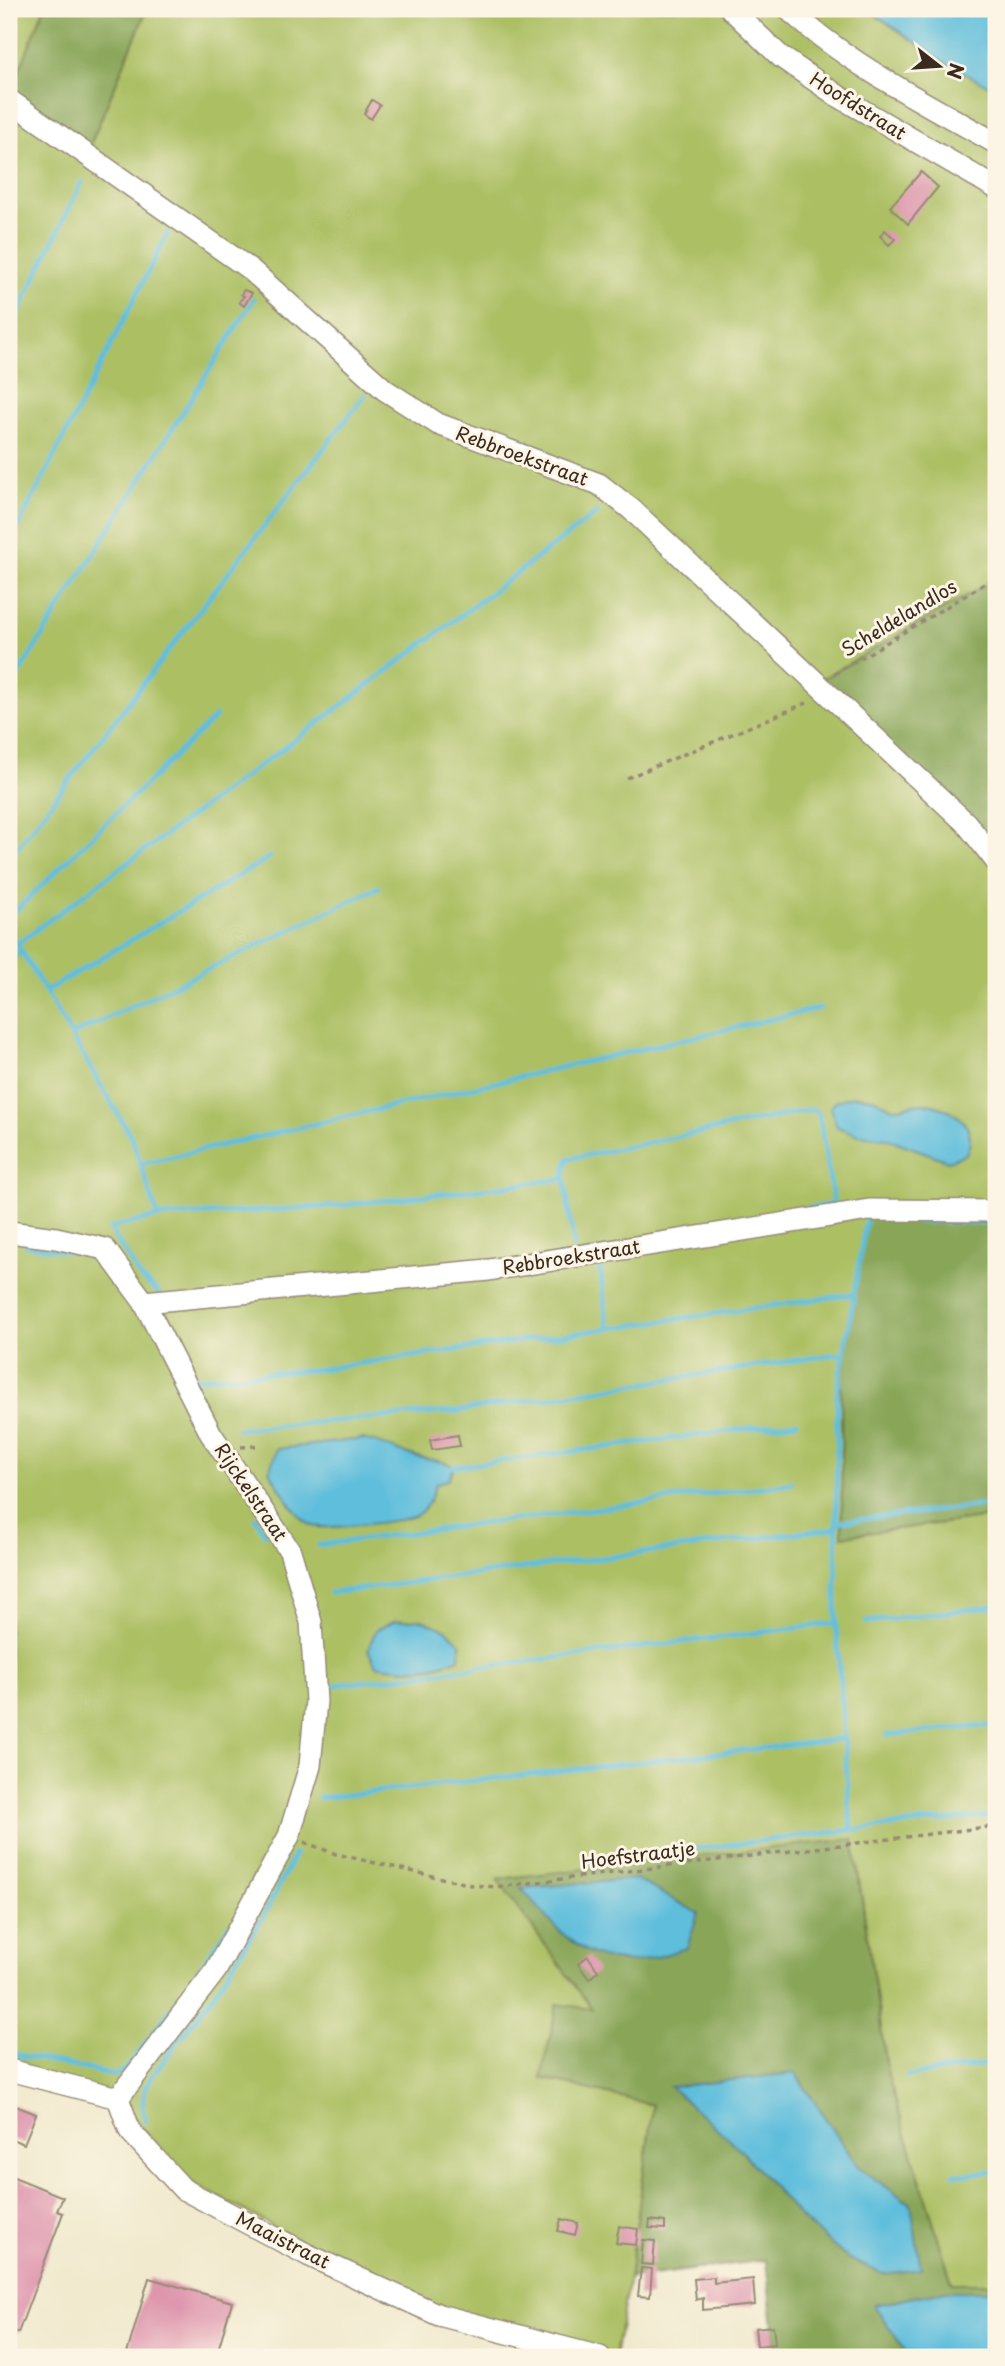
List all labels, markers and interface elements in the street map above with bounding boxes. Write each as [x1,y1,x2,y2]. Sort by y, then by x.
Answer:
north arrow [904,32,974,102]
text: N [941,60,972,83]
street label: Hoofdstraat [805,64,912,146]
street label: Rebbroekstraat [452,418,593,492]
street label: Scheldelandlos [835,572,962,663]
street label: Rebbroekstraat [500,1231,642,1281]
street label: Rijckelstraat [209,1437,295,1546]
street label: Hoefstraatje [579,1833,696,1875]
street label: Maaistraat [232,2203,336,2275]

